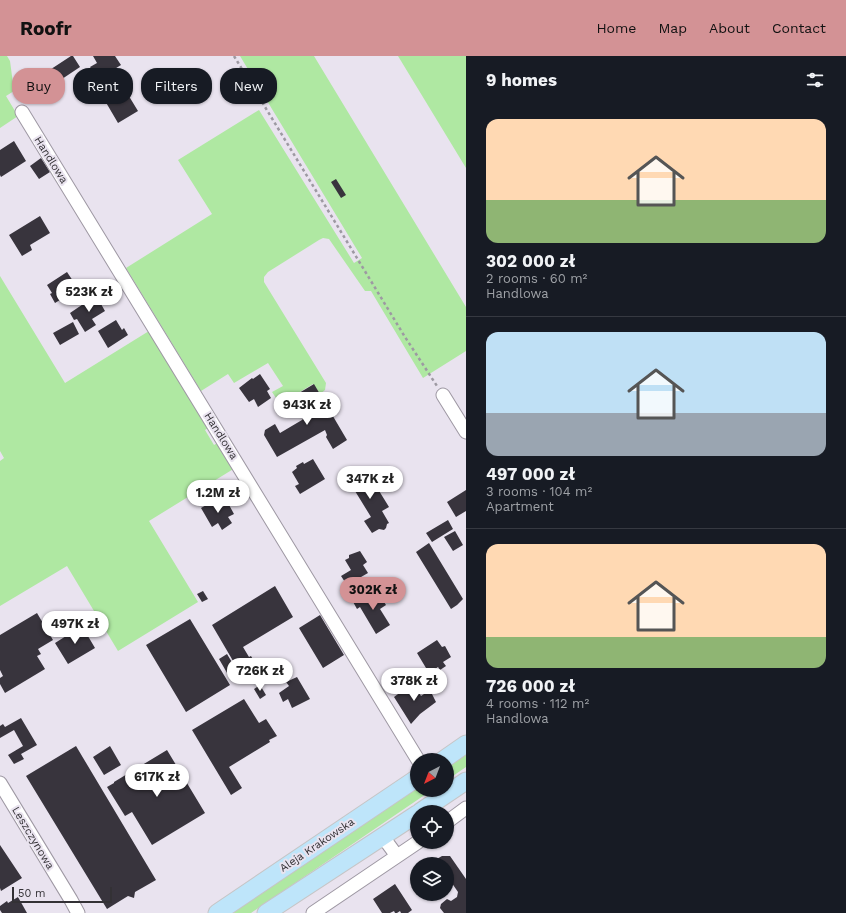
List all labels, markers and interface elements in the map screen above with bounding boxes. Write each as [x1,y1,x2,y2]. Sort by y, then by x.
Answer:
text: Roofr [20,17,72,40]
text: Home [596,20,636,36]
text: Map [658,20,687,36]
text: About [709,20,750,36]
text: Contact [772,20,826,36]
chip: Buy [12,68,65,104]
chip: Rent [73,68,133,104]
chip: Filters [141,68,212,104]
chip: New [220,68,277,104]
icon: filters [804,69,826,91]
text: 9 homes [486,70,557,90]
street label: Handlowa [31,134,71,186]
icon: home [620,145,692,217]
text: 302 000 zł [486,251,575,271]
text: 2 rooms · 60 m² [486,271,587,286]
pin: 523K zł [52,279,126,313]
text: 523K zł [65,284,113,299]
text: Handlowa [486,286,549,301]
icon: home [620,358,692,430]
pin: 943K zł [270,392,344,426]
text: 943K zł [283,397,331,412]
street label: Handlowa [201,410,241,462]
text: 497 000 zł [486,464,575,484]
pin: 347K zł [333,466,407,500]
text: 347K zł [346,471,394,486]
pin: 1.2M zł [181,480,255,514]
text: 3 rooms · 104 m² [486,484,592,499]
text: 1.2M zł [196,485,240,500]
text: Apartment [486,499,554,514]
icon: home [620,570,692,642]
pin: 302K zł [336,577,410,611]
text: 302K zł [349,582,397,597]
pin: 497K zł [38,611,112,645]
text: 497K zł [51,616,99,631]
pin: 726K zł [223,658,297,692]
text: 726K zł [236,663,284,678]
pin: 378K zł [377,668,451,702]
text: 378K zł [390,673,438,688]
text: 726 000 zł [486,676,575,696]
text: 4 rooms · 112 m² [486,696,589,711]
text: Handlowa [486,711,549,726]
north arrow [410,753,454,797]
map controls [410,753,454,901]
pin: 617K zł [120,764,194,798]
text: 617K zł [134,769,180,784]
street label: Leszczynowa [9,804,57,872]
button: locate [410,805,454,849]
street label: Aleja Krakowska [277,815,357,875]
button: layers [410,857,454,901]
scale bar [12,885,112,904]
text: 50 m [18,887,45,900]

